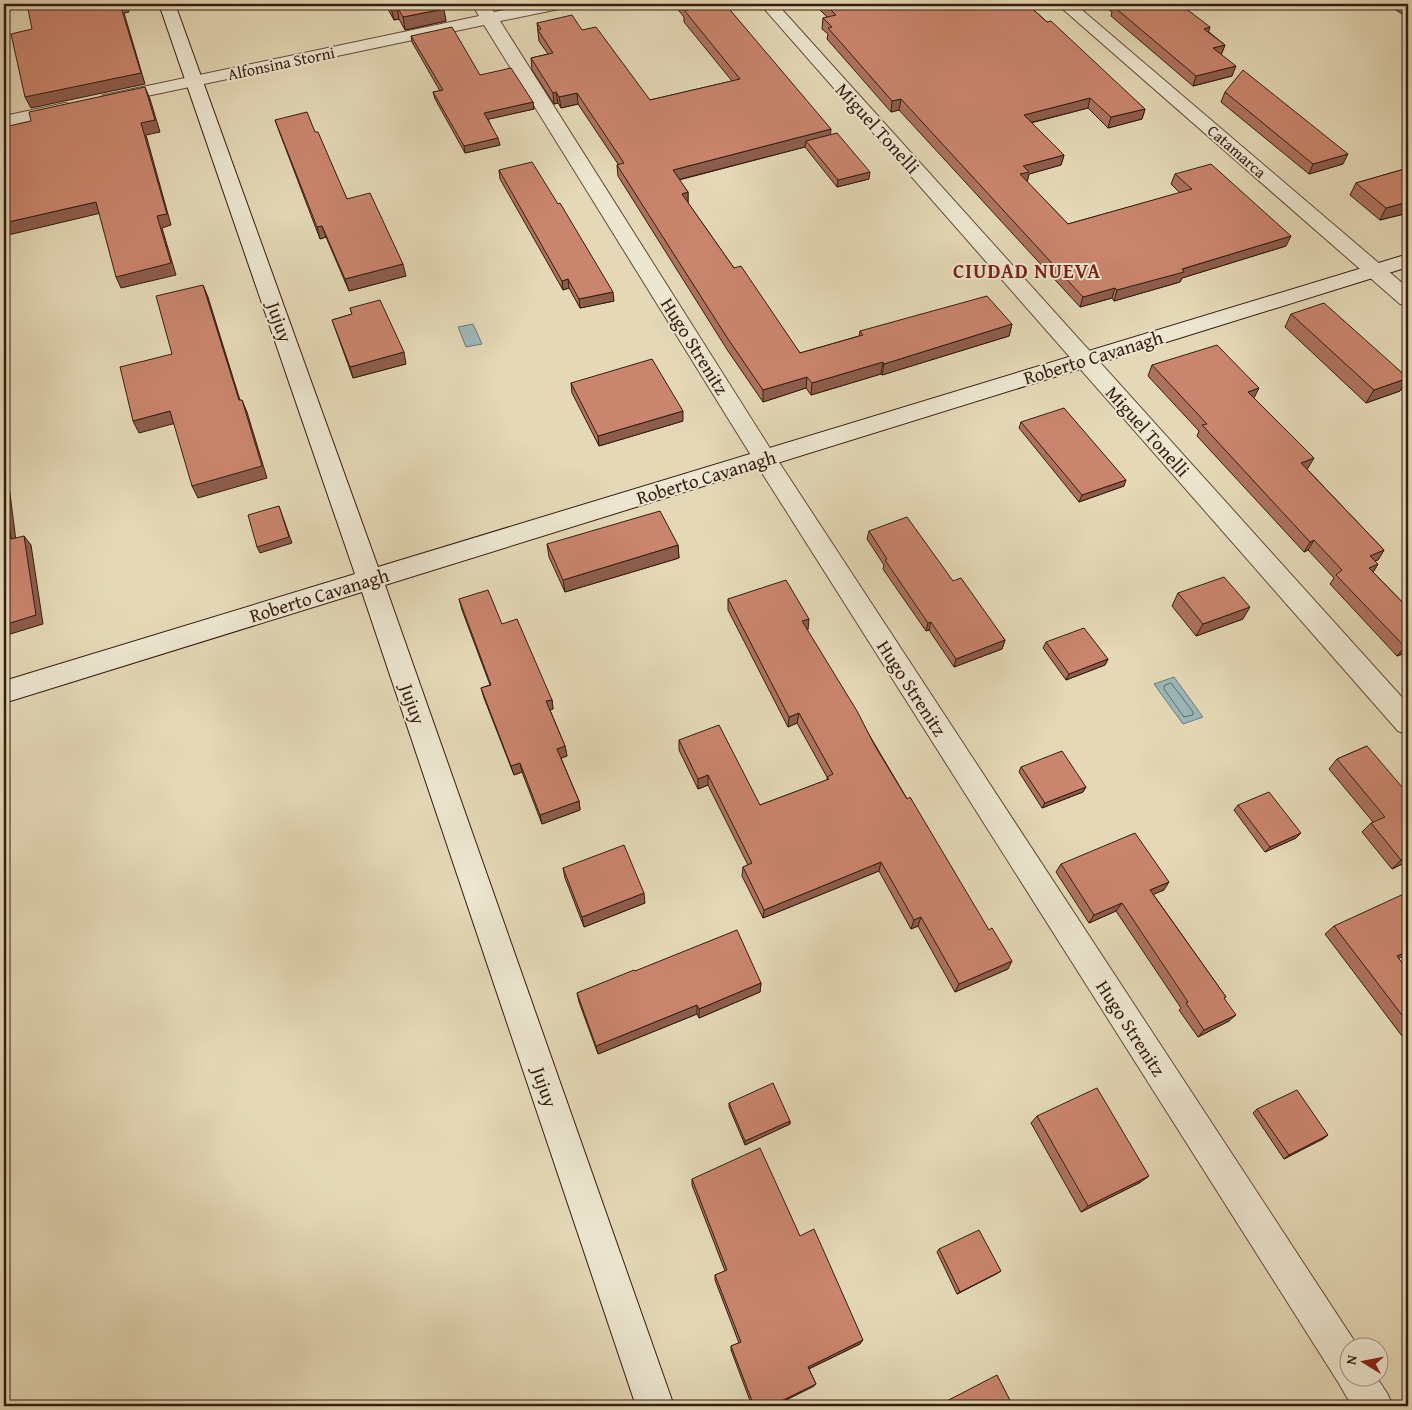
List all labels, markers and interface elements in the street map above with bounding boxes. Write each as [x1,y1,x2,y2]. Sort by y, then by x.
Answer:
street label: Alfonsina Storni [225,40,337,86]
street label: Miguel Tonelli [829,76,927,180]
street label: Catamarca [1202,119,1272,184]
district label: CIUDAD NUEVA [953,256,1101,285]
street label: Hugo Strenitz [654,292,736,400]
street label: Jujuy [259,296,300,346]
street label: Roberto Cavanagh [1020,322,1167,392]
street label: Miguel Tonelli [1099,379,1197,483]
street label: Roberto Cavanagh [633,442,780,512]
street label: Roberto Cavanagh [246,560,393,630]
street label: Hugo Strenitz [870,634,954,742]
street label: Jujuy [392,678,433,728]
street label: Hugo Strenitz [1089,974,1173,1082]
street label: Jujuy [524,1061,565,1111]
north arrow [1340,1338,1390,1388]
text: N [1341,1353,1362,1366]

